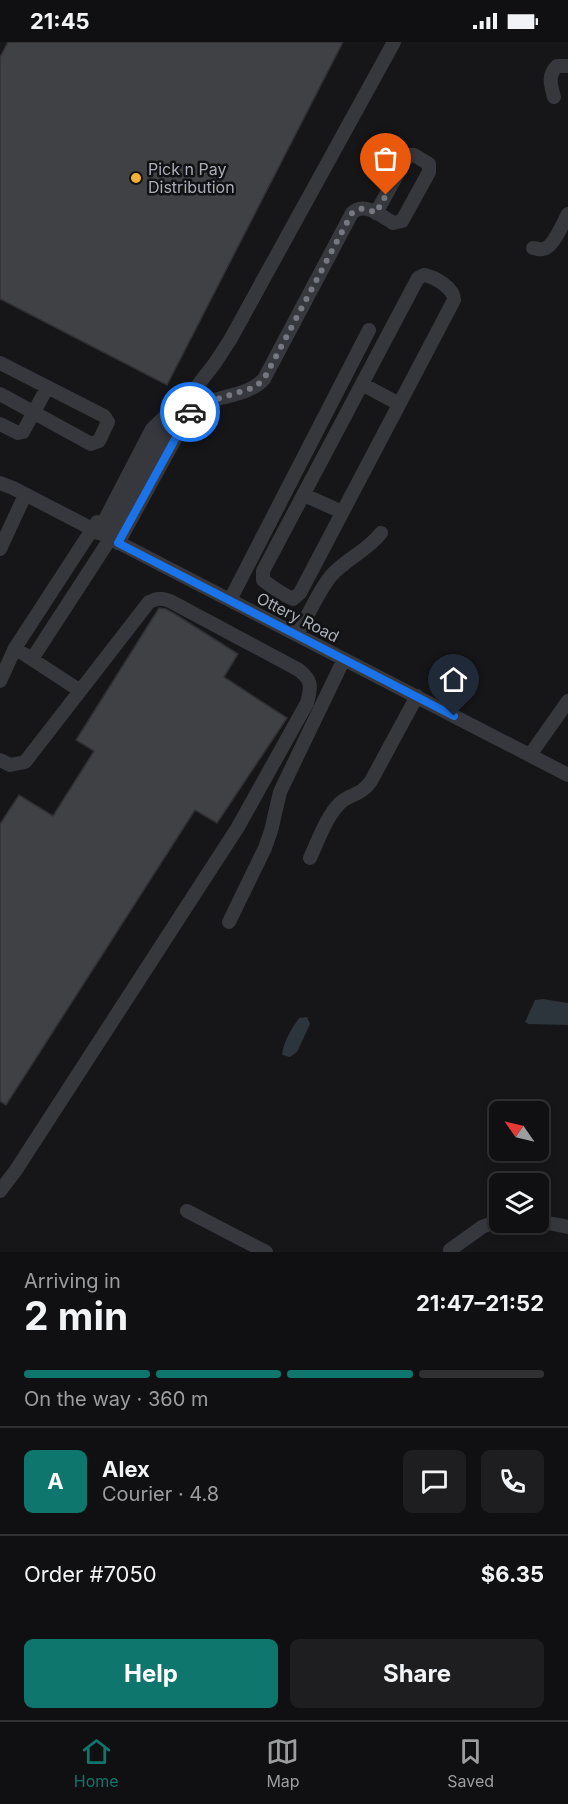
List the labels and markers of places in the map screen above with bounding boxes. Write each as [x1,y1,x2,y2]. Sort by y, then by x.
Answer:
pin [360,133,411,195]
place label: Pick n Pay Distribution [148,159,235,197]
marker: Pick n Pay Distribution [129,171,143,185]
pin [428,654,479,716]

